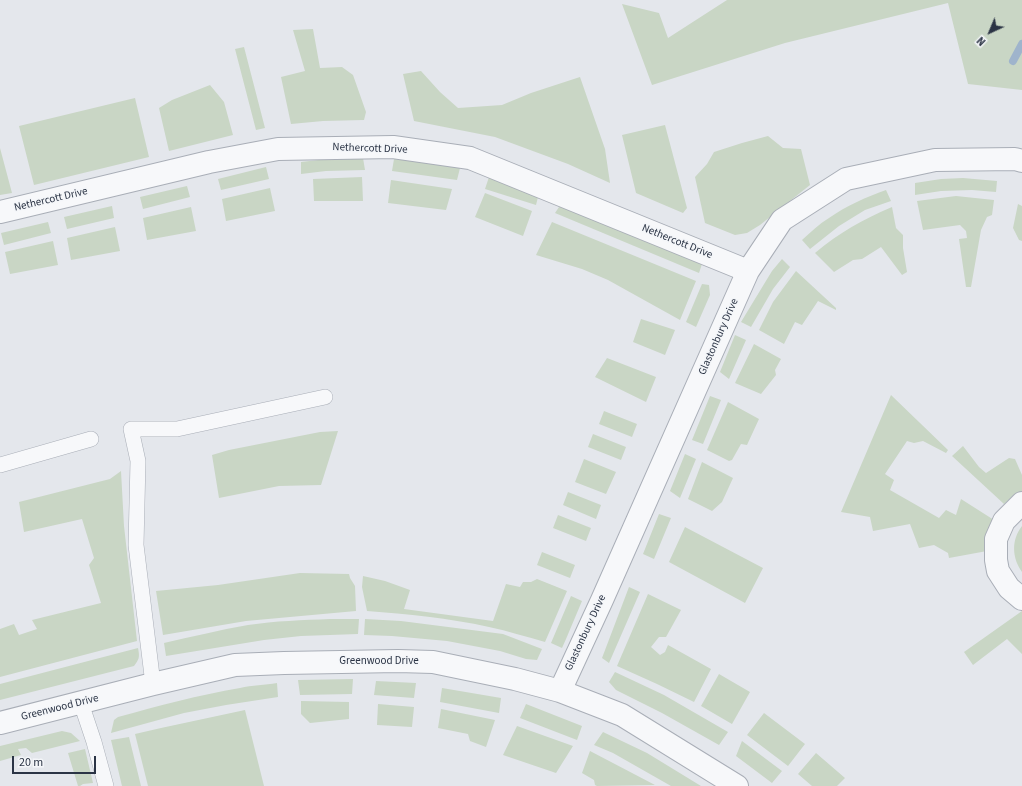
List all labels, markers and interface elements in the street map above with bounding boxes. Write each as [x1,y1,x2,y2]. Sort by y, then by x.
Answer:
north arrow [970,12,1010,52]
text: N [973,33,989,49]
street label: Nethercott Drive [332,141,408,157]
street label: Nethercott Drive [13,185,89,215]
street label: Nethercott Drive [640,222,714,262]
street label: Glastonbury Drive [696,297,742,377]
street label: Glastonbury Drive [563,593,609,673]
street label: Greenwood Drive [339,655,419,669]
street label: Greenwood Drive [20,692,100,724]
scale bar [14,748,98,774]
text: 20 m [19,754,43,771]

